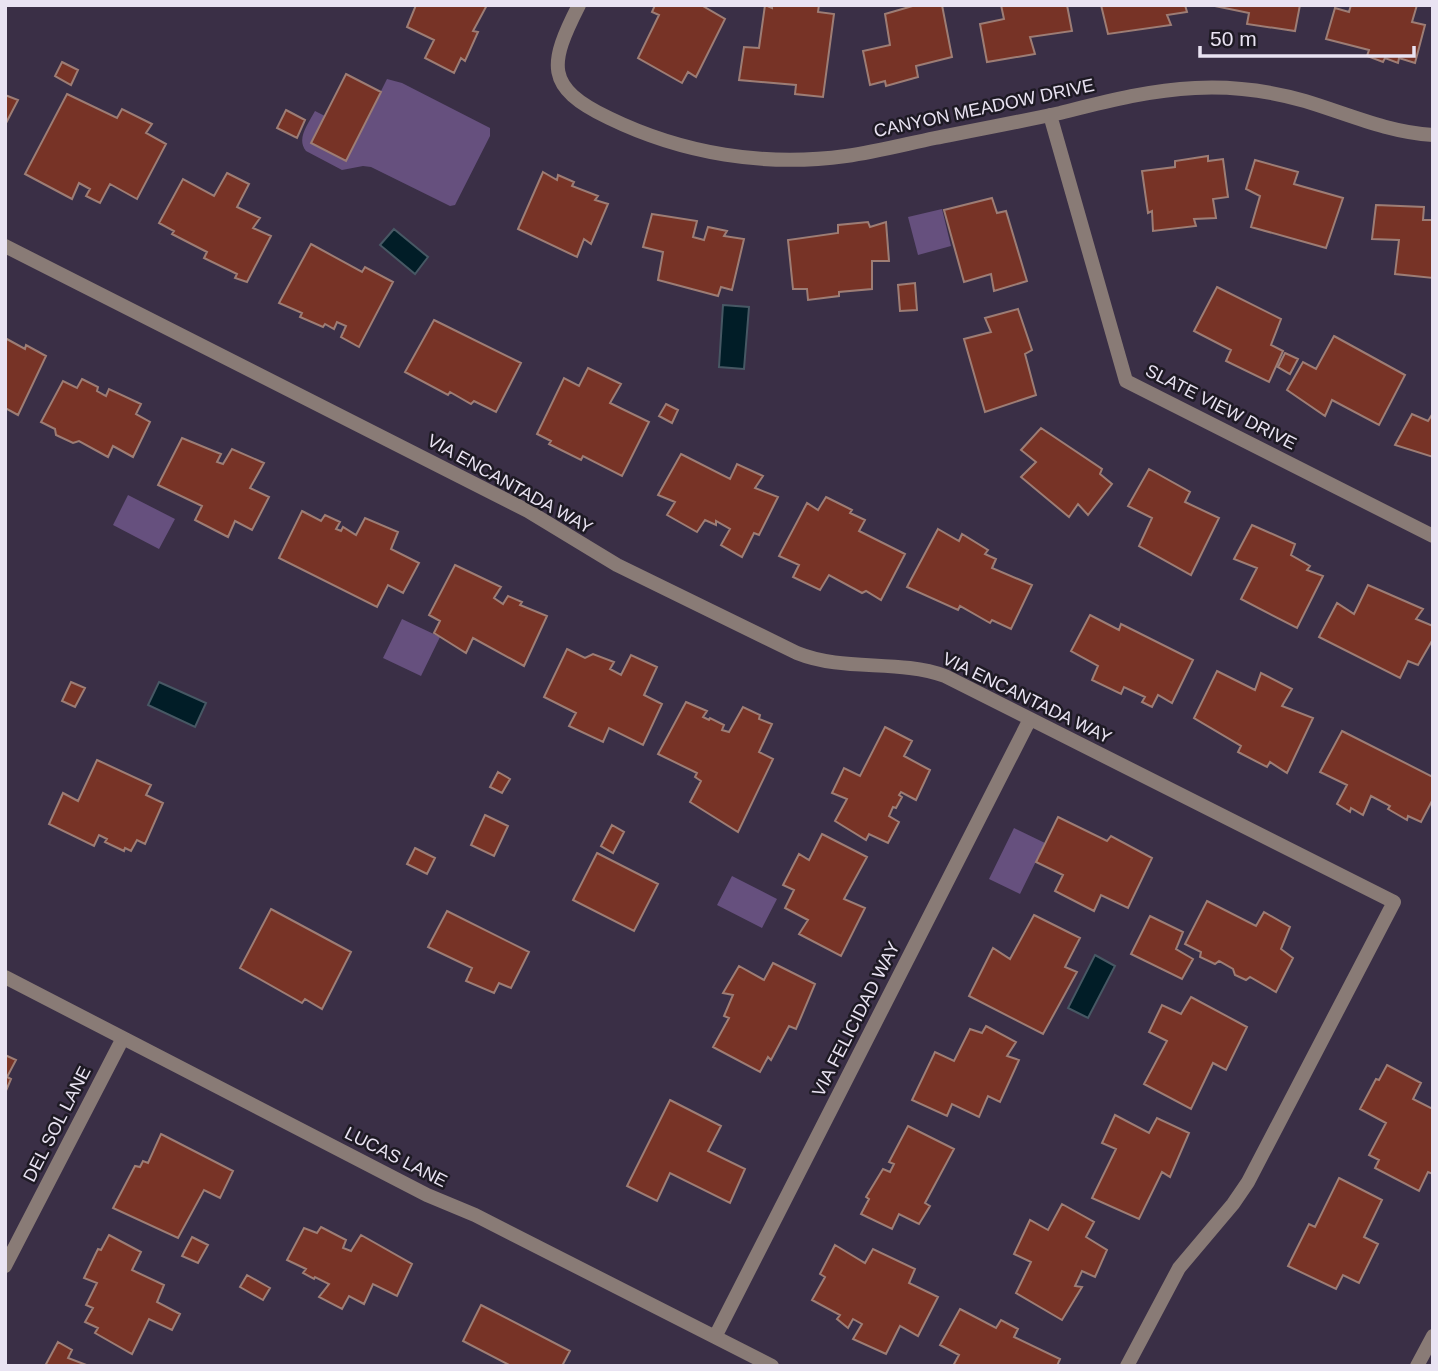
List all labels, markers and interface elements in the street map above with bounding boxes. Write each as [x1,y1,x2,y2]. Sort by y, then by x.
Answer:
scale bar [1200,14,1414,58]
text: 50 m [1210,27,1257,50]
street label: CANYON MEADOW DRIVE [872,75,1096,141]
street label: SLATE VIEW DRIVE [1142,360,1300,454]
street label: VIA ENCANTADA WAY [424,430,596,538]
street label: VIA ENCANTADA WAY [939,648,1115,748]
street label: VIA FELICIDAD WAY [808,938,904,1100]
street label: DEL SOL LANE [19,1063,95,1185]
street label: LUCAS LANE [342,1123,450,1191]

